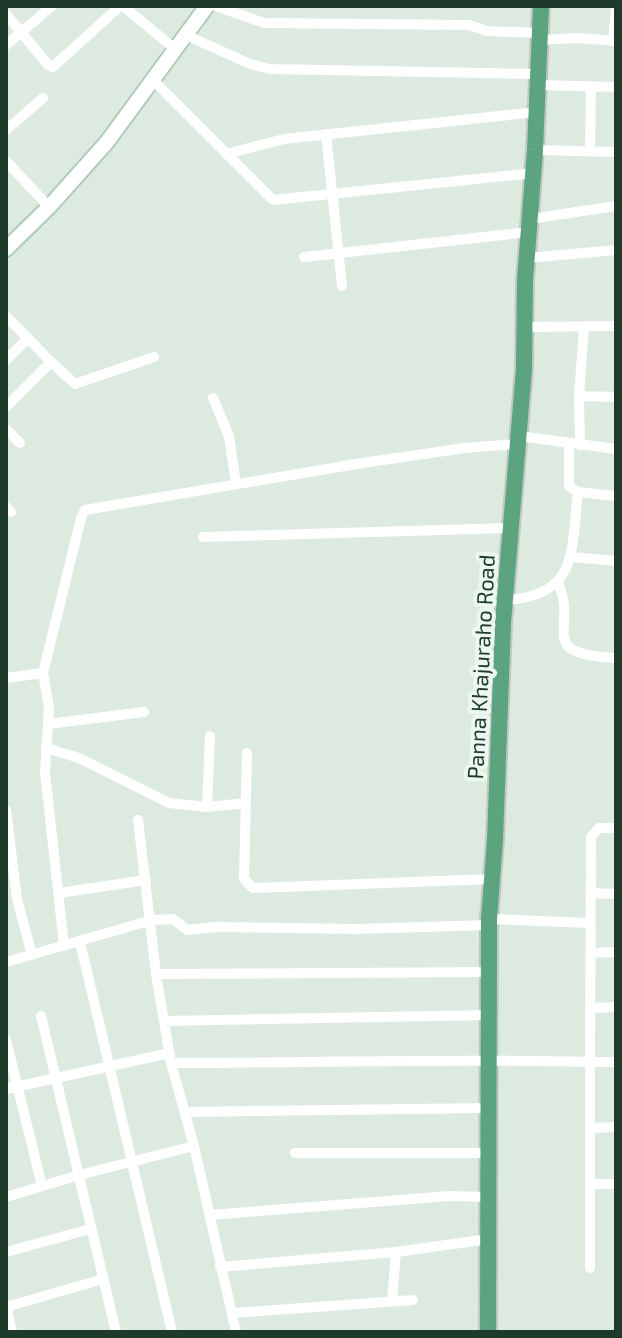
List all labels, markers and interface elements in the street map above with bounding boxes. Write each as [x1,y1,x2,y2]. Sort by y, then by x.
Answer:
street label: Panna Khajuraho Road [461,554,500,780]

